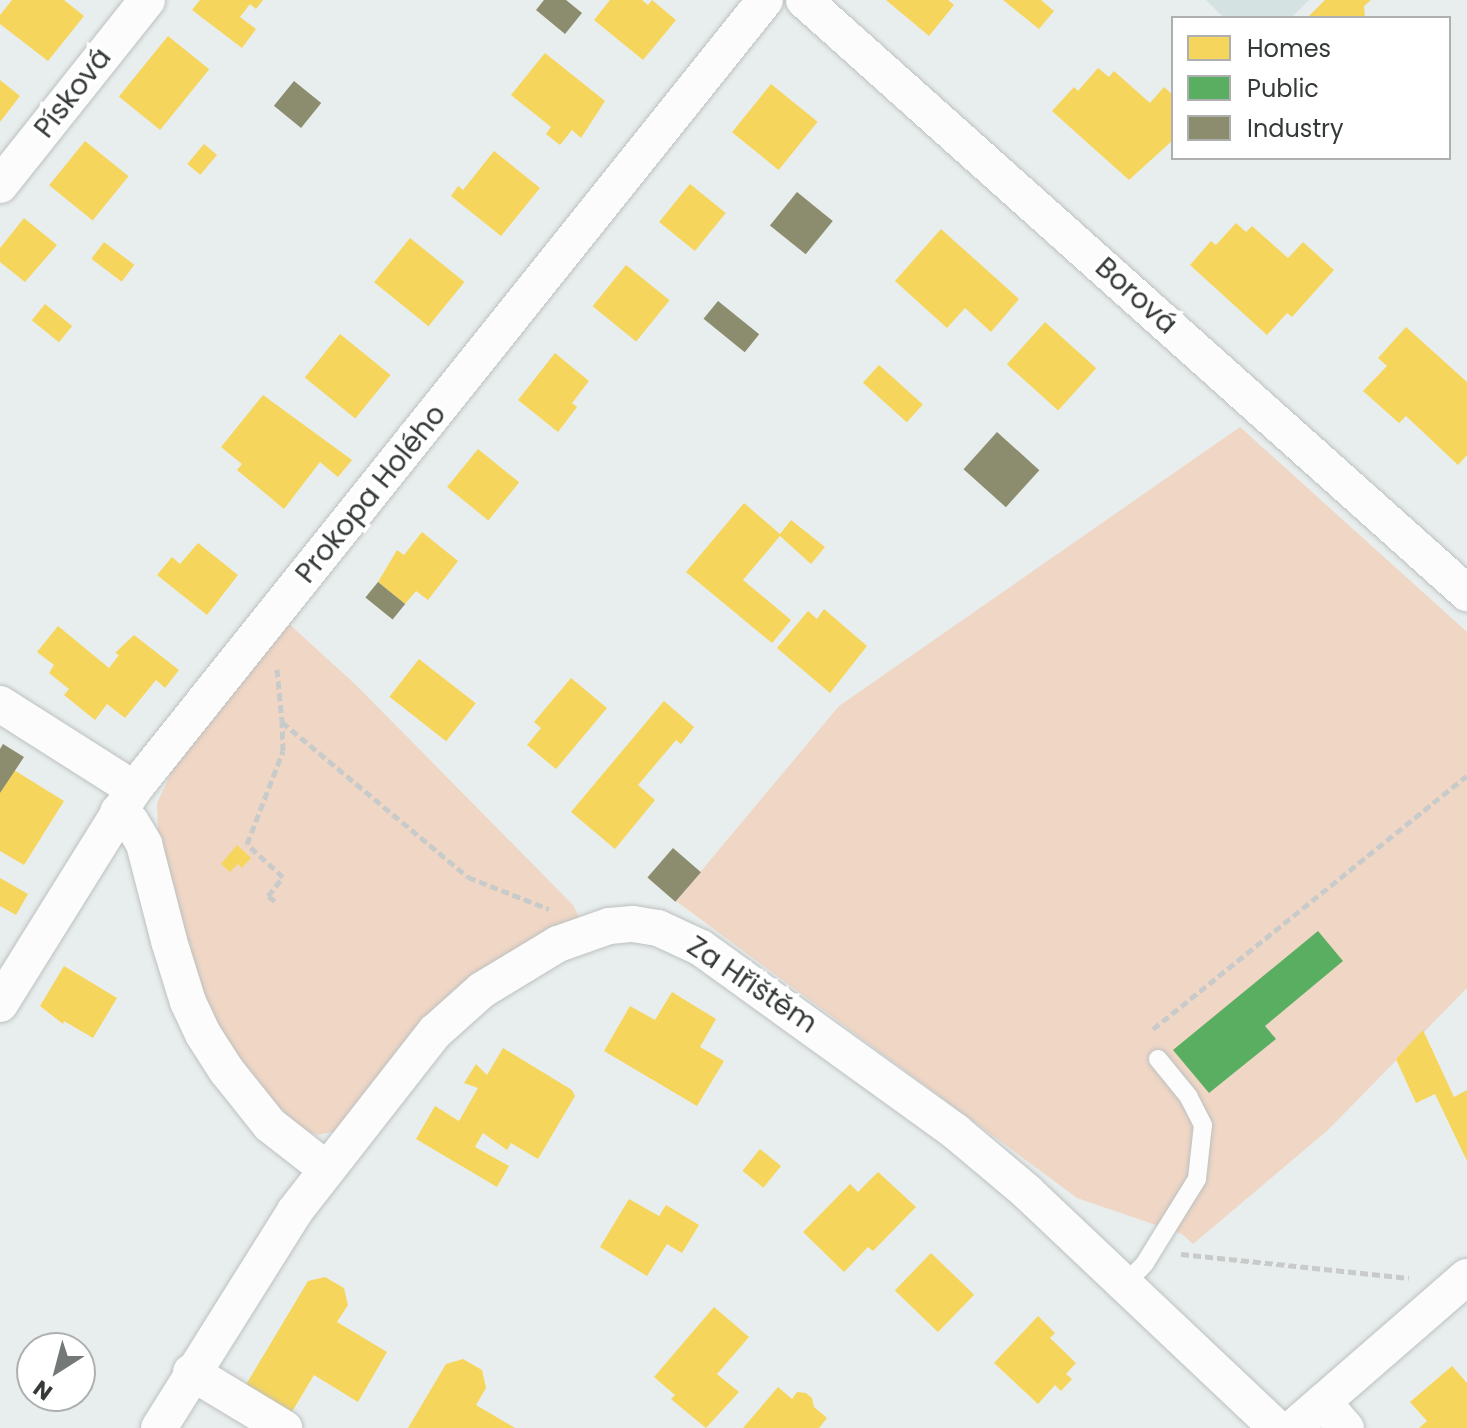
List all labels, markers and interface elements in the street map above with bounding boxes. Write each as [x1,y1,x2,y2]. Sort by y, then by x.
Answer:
legend [1171,16,1451,160]
text: Homes [1247,32,1331,65]
street label: Písková [28,41,118,145]
text: Public [1247,72,1319,105]
text: Industry [1247,112,1344,145]
street label: Borová [1088,251,1184,341]
street label: Prokopa Holého [289,398,453,590]
street label: Za Hřištěm [681,929,823,1041]
north arrow [16,1332,96,1412]
text: N [27,1373,59,1408]

